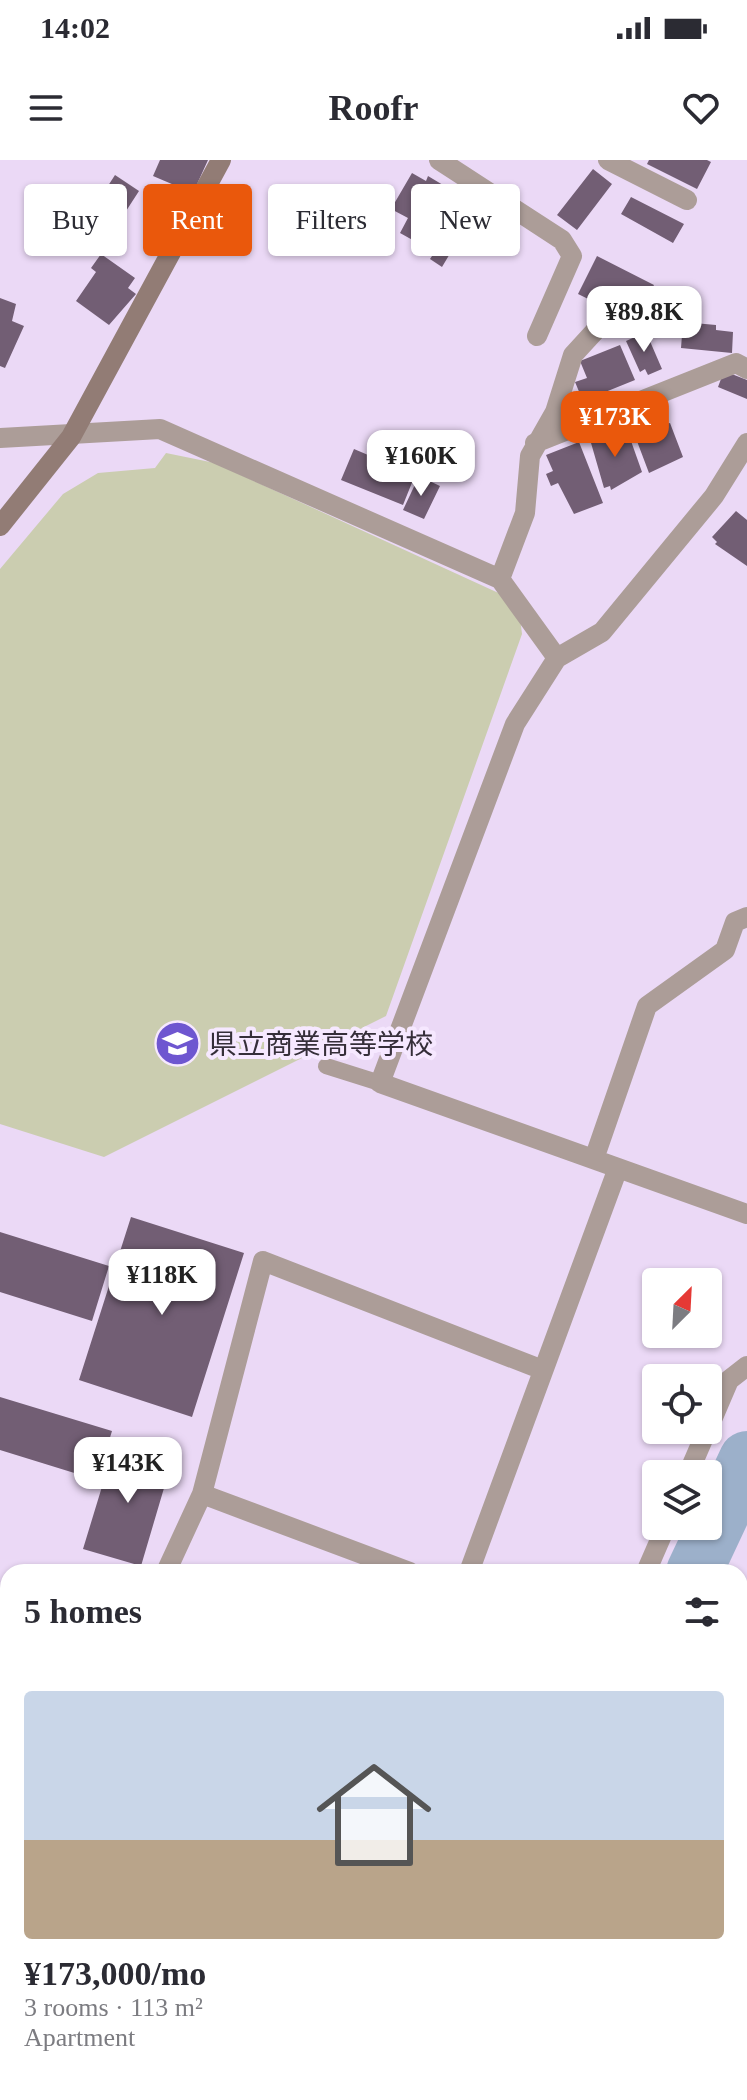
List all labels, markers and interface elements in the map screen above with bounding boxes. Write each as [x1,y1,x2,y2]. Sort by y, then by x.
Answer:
text: 14:02 [40,11,110,44]
icon: menu [24,86,68,130]
icon: heart [679,86,723,130]
text: Roofr [329,88,418,128]
chip: Buy [24,184,127,256]
chip: Rent [143,184,252,256]
chip: Filters [268,184,395,256]
chip: New [411,184,520,256]
pin: ¥89.8K [579,286,709,354]
text: ¥89.8K [605,297,683,326]
pin: ¥173K [559,391,671,459]
text: ¥173K [579,402,651,431]
pin: ¥160K [365,430,477,498]
text: ¥160K [385,441,457,470]
school or university icon: 県立商業高等学校 [154,1020,202,1068]
place label: 県立商業高等学校 [209,1029,433,1060]
pin: ¥118K [106,1249,218,1317]
text: ¥118K [127,1260,197,1289]
north arrow [642,1268,722,1348]
map controls [642,1268,722,1540]
button: locate [642,1364,722,1444]
pin: ¥143K [72,1437,184,1505]
text: ¥143K [92,1448,164,1477]
button: layers [642,1460,722,1540]
icon: filters [680,1590,724,1634]
text: 5 homes [24,1593,142,1630]
icon: home [302,1743,446,1887]
text: ¥173,000/mo [24,1955,206,1992]
text: 3 rooms · 113 m² [24,1993,203,2022]
text: Apartment [24,2023,135,2052]

